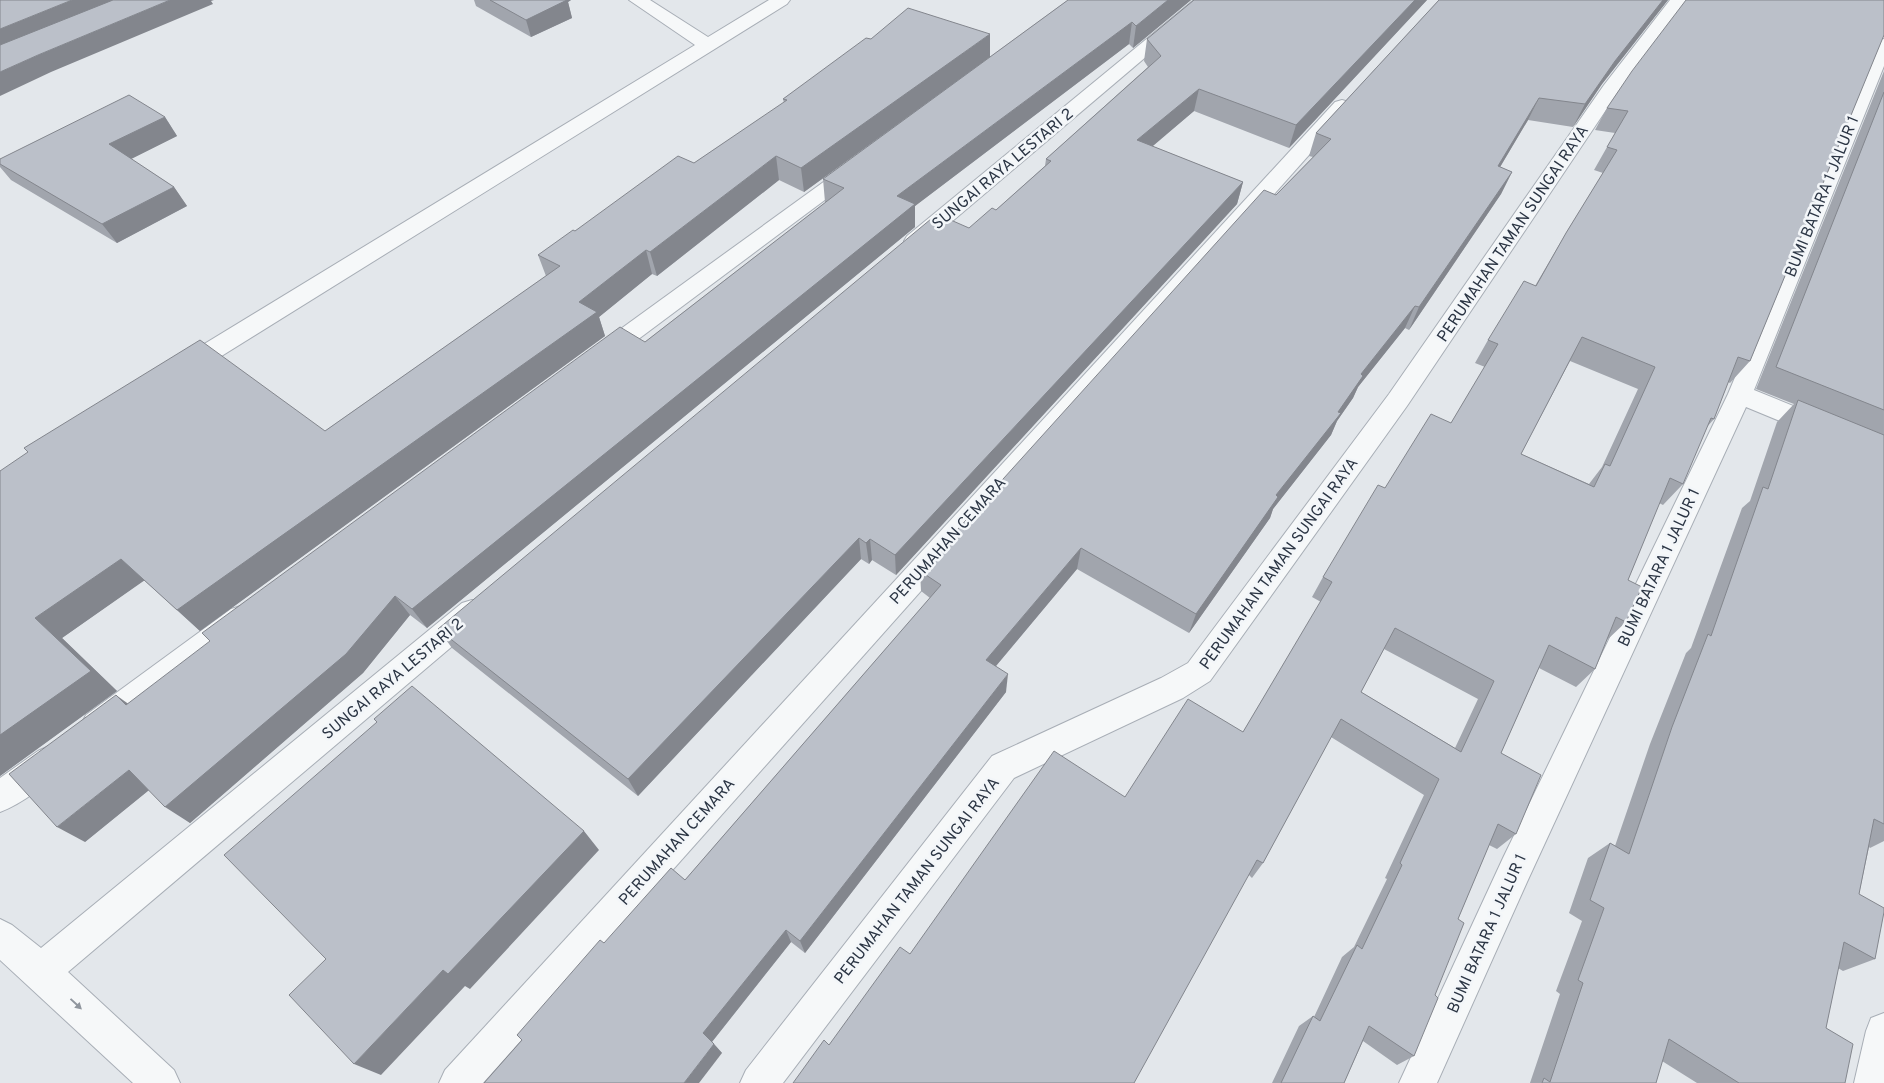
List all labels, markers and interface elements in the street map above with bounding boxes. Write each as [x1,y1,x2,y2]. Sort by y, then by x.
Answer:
street label: SUNGAI RAYA LESTARI 2 [929,105,1078,235]
street label: BUMI BATARA 1 JALUR 1 [1781,113,1864,280]
street label: PERUMAHAN TAMAN SUNGAI RAYA [1434,122,1594,346]
street label: PERUMAHAN TAMAN SUNGAI RAYA [1196,454,1363,674]
street label: PERUMAHAN CEMARA [886,473,1011,609]
street label: BUMI BATARA 1 JALUR 1 [1614,486,1705,650]
street label: SUNGAI RAYA LESTARI 2 [319,615,468,745]
street label: PERUMAHAN CEMARA [615,774,740,910]
street label: PERUMAHAN TAMAN SUNGAI RAYA [831,774,1005,989]
street label: BUMI BATARA 1 JALUR 1 [1444,851,1532,1017]
one-way arrow [70,998,82,1010]

